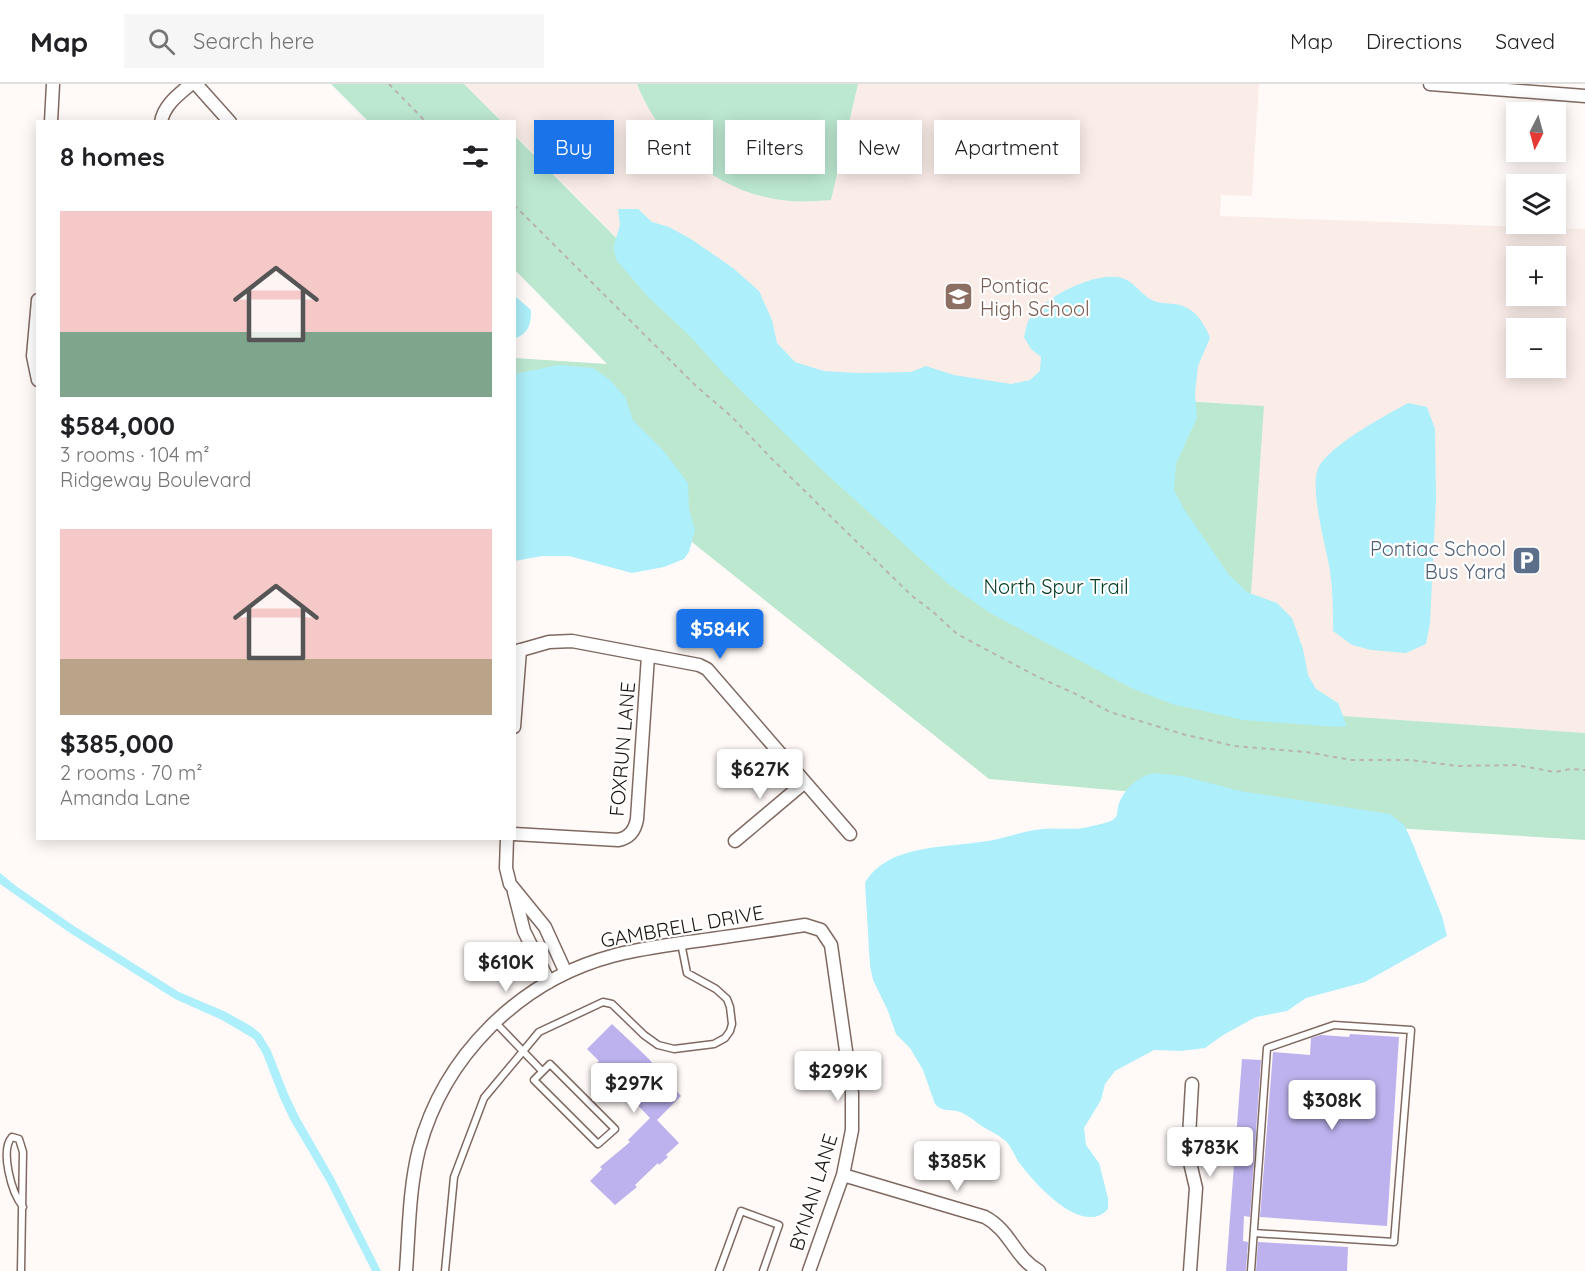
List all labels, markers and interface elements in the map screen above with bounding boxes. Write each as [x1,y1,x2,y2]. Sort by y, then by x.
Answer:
search box [124,14,544,68]
text: Map [30,24,88,59]
icon: search [145,25,178,58]
text: Search here [193,27,315,55]
text: Map [1290,28,1333,54]
text: Directions [1366,28,1462,54]
text: Saved [1495,28,1555,54]
north arrow [1506,102,1566,162]
map controls [1506,102,1566,378]
chip: Buy [534,120,614,174]
chip: Rent [626,120,713,174]
chip: Filters [725,120,825,174]
chip: New [837,120,922,174]
chip: Apartment [934,120,1080,174]
text: 8 homes [60,140,165,173]
icon: filters [459,140,492,173]
button: layers [1506,174,1566,234]
button: + [1506,246,1566,306]
icon: home [222,250,330,358]
place label: Pontiac High School [980,273,1090,321]
school or university icon: Pontiac High School [943,280,975,312]
button: − [1506,318,1566,378]
text: $584,000 [60,409,175,442]
text: 3 rooms · 104 m² [60,442,210,467]
text: Ridgeway Boulevard [60,467,251,492]
place label: Pontiac School Bus Yard [1370,536,1506,584]
parking icon: Pontiac School Bus Yard [1511,544,1543,576]
icon: home [222,568,330,676]
park label: North Spur Trail [983,574,1129,599]
pin: $584K [678,609,762,660]
text: $584K [690,616,750,641]
street label: FOXRUN LANE [604,681,640,817]
text: $385,000 [60,727,174,760]
pin: $627K [718,749,802,800]
text: $627K [731,756,789,781]
text: 2 rooms · 70 m² [60,760,203,785]
text: Amanda Lane [60,785,190,810]
street label: GAMBRELL DRIVE [598,899,766,953]
pin: $610K [464,942,548,993]
text: $610K [478,949,534,974]
pin: $299K [796,1051,880,1102]
text: $299K [808,1058,868,1083]
pin: $297K [592,1063,676,1114]
text: $297K [605,1070,663,1095]
pin: $308K [1290,1080,1374,1131]
text: $308K [1302,1087,1362,1112]
pin: $783K [1168,1127,1252,1178]
street label: BYNAN LANE [783,1131,843,1253]
text: $783K [1181,1134,1239,1159]
pin: $385K [915,1141,999,1192]
text: $385K [928,1148,986,1173]

